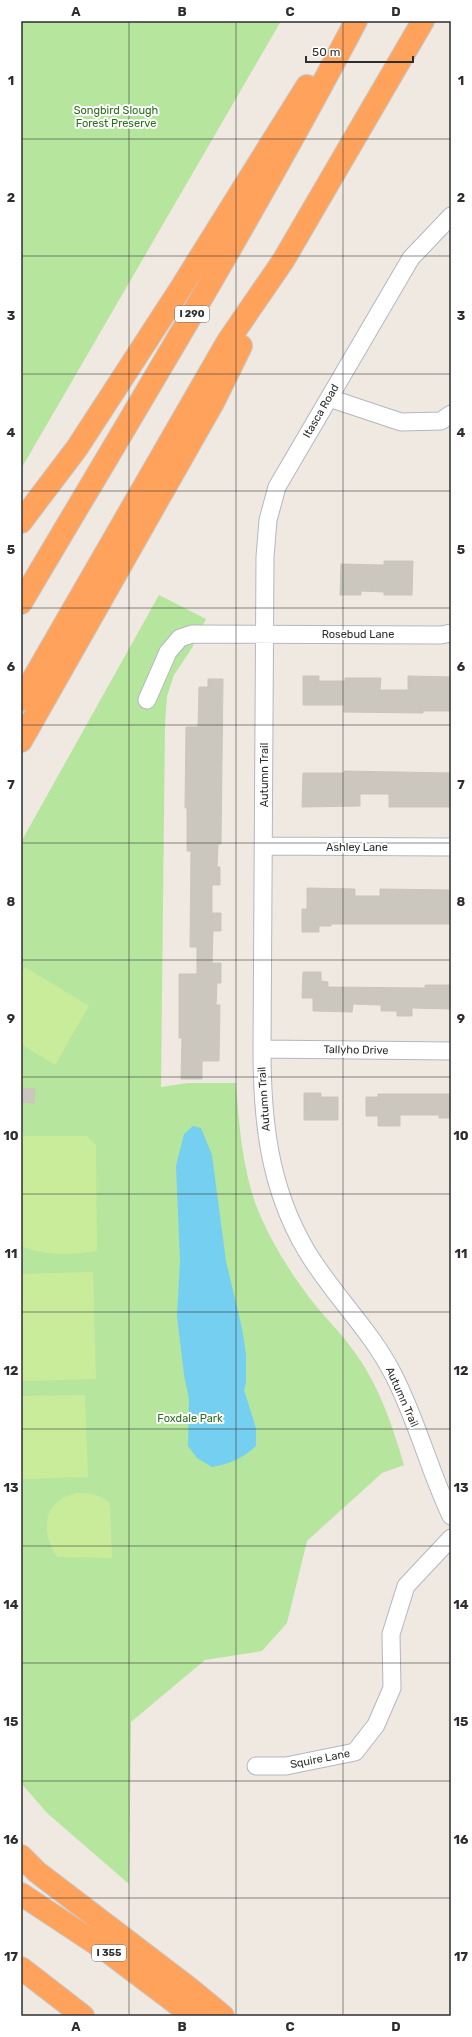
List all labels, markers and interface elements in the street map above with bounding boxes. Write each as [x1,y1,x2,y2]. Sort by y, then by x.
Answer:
text: A [71,4,81,19]
text: B [177,4,187,19]
text: C [285,4,295,19]
text: D [391,4,401,19]
scale bar [306,38,413,64]
text: 50 m [312,45,340,59]
text: 1 [8,73,14,88]
text: 1 [458,73,464,88]
park label: Songbird Slough Forest Preserve [74,104,158,130]
text: 2 [7,190,15,205]
text: 2 [457,190,465,205]
road number: I 290 [175,306,209,322]
text: 3 [7,308,16,323]
text: 3 [457,308,466,323]
street label: Itasca Road [300,382,342,440]
text: 4 [7,425,16,440]
text: 4 [457,425,466,440]
text: 5 [7,542,15,557]
text: 5 [457,542,465,557]
street label: Rosebud Lane [322,628,394,641]
text: 6 [7,659,16,674]
text: 6 [457,659,466,674]
street label: Autumn Trail [258,743,271,807]
text: 7 [7,777,15,792]
text: 7 [457,777,465,792]
street label: Ashley Lane [326,841,388,854]
text: 8 [7,894,16,909]
text: 8 [457,894,466,909]
text: 9 [7,1011,15,1026]
text: 9 [457,1011,465,1026]
street label: Tallyho Drive [323,1043,389,1057]
street label: Autumn Trail [255,1066,273,1132]
text: 10 [3,1128,19,1143]
text: 10 [453,1128,469,1143]
text: 11 [5,1246,17,1261]
text: 11 [455,1246,467,1261]
text: 12 [4,1363,18,1378]
text: 12 [454,1363,468,1378]
street label: Autumn Trail [383,1365,421,1429]
park label: Foxdale Park [157,1412,223,1425]
text: 13 [3,1480,19,1495]
text: 13 [453,1480,469,1495]
text: 14 [3,1597,19,1612]
text: 14 [453,1597,469,1612]
text: 15 [4,1714,18,1729]
text: 15 [454,1714,468,1729]
street label: Squire Lane [289,1747,351,1771]
text: 16 [4,1832,19,1847]
text: 16 [454,1832,469,1847]
road number: I 355 [92,1945,126,1961]
text: 17 [4,1949,19,1964]
text: 17 [454,1949,469,1964]
text: A [71,2019,81,2034]
text: B [177,2019,187,2034]
text: C [285,2019,295,2034]
text: D [391,2019,401,2034]

